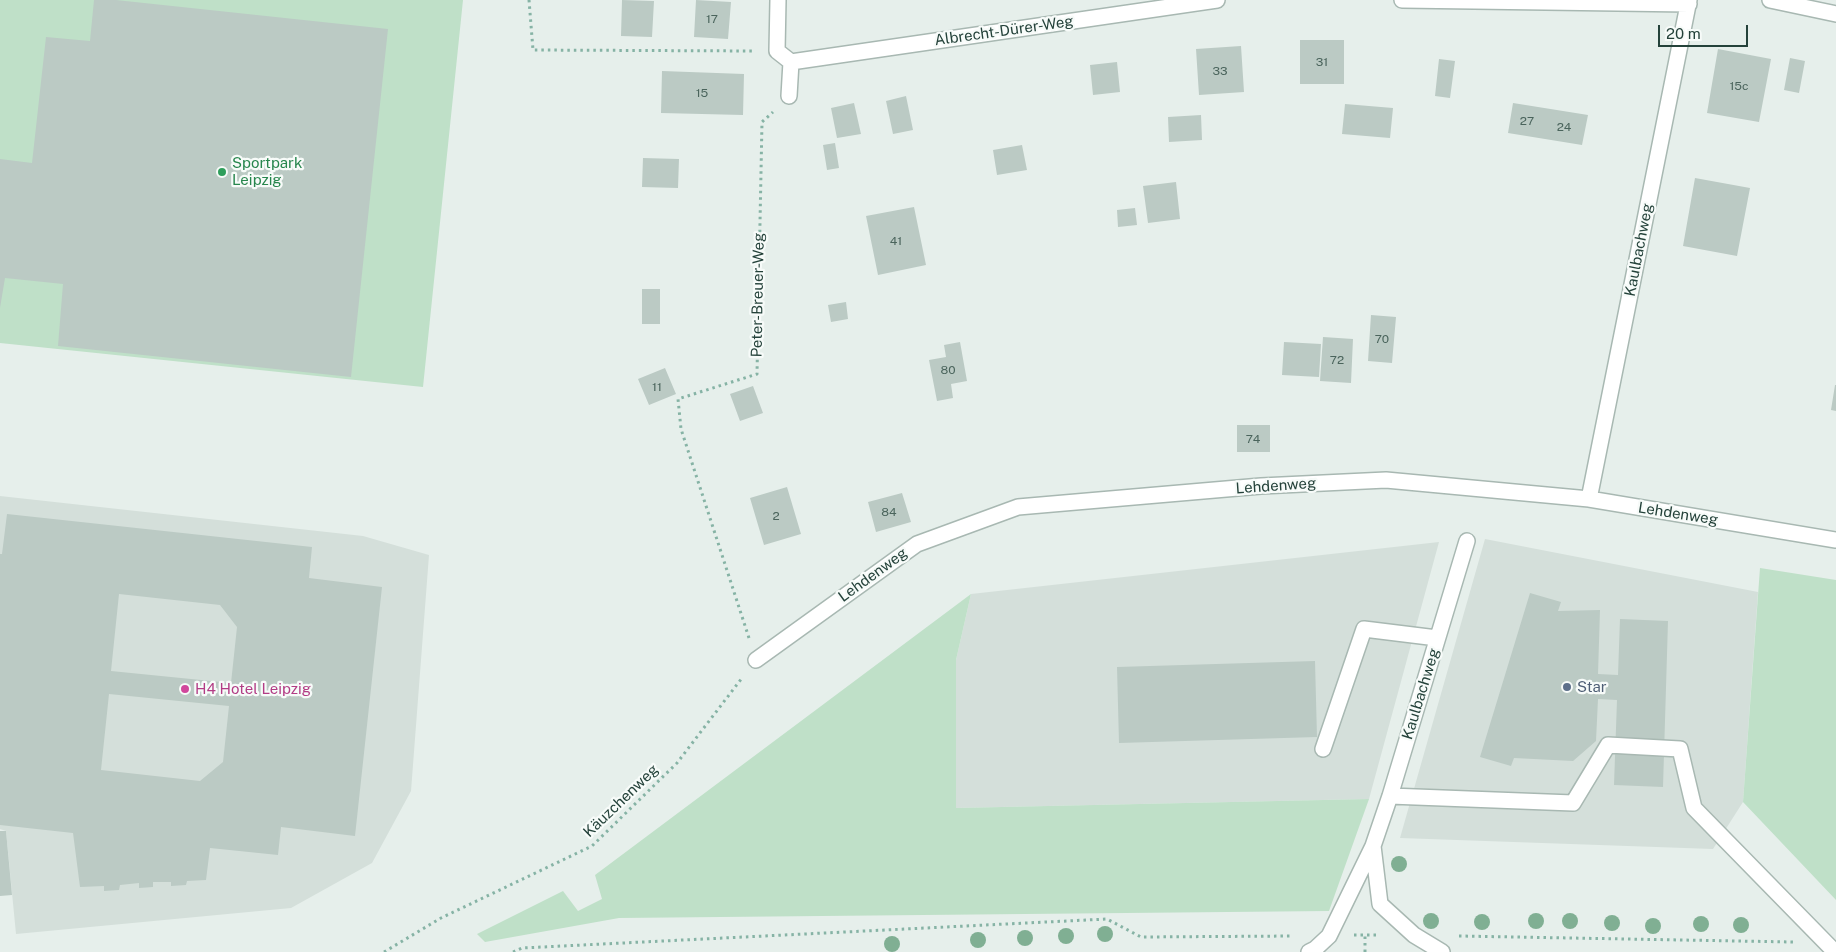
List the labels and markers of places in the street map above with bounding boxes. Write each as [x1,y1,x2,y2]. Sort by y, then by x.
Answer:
place label: Sportpark Leipzig [232,154,302,189]
marker: Sportpark Leipzig [216,166,228,178]
place label: Star [1577,678,1607,696]
place label: H4 Hotel Leipzig [195,680,311,698]
marker: Star [1561,681,1573,693]
marker: H4 Hotel Leipzig [179,683,191,695]

